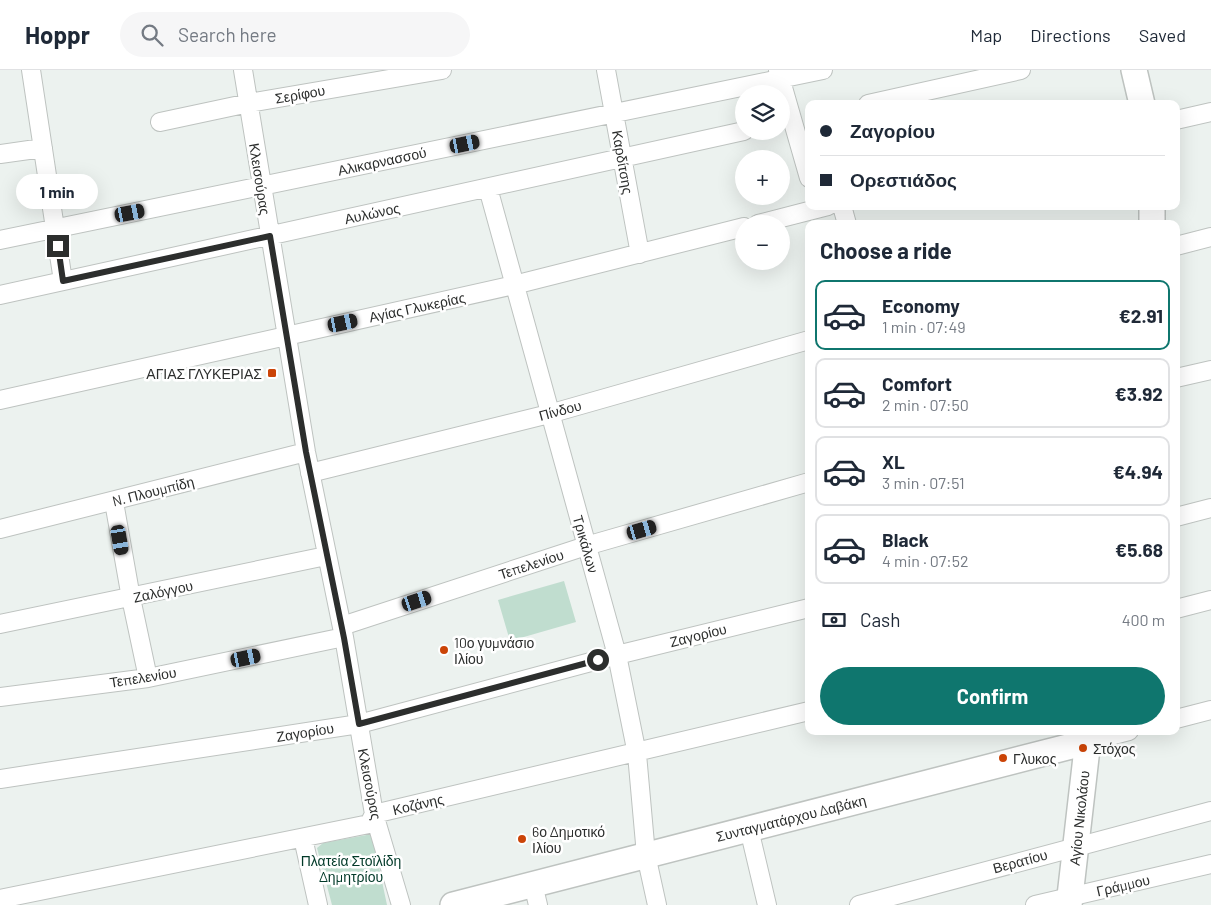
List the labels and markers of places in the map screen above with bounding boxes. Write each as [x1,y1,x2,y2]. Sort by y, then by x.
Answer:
place label: ΑΓΙΑΣ ΓΛΥΚΕΡΙΑΣ [146,365,262,382]
marker: ΑΓΙΑΣ ΓΛΥΚΕΡΙΑΣ [266,367,278,379]
place label: 10ο γυμνάσιο Ιλίου [454,634,535,667]
marker: 10ο γυμνάσιο Ιλίου [438,644,450,656]
place label: Στόχος [1093,740,1136,757]
marker: Στόχος [1077,742,1089,754]
place label: Γλυκος [1013,750,1057,767]
marker: Γλυκος [997,752,1009,764]
place label: 6ο Δημοτικό Ιλίου [532,823,605,856]
marker: 6ο Δημοτικό Ιλίου [516,833,528,845]

